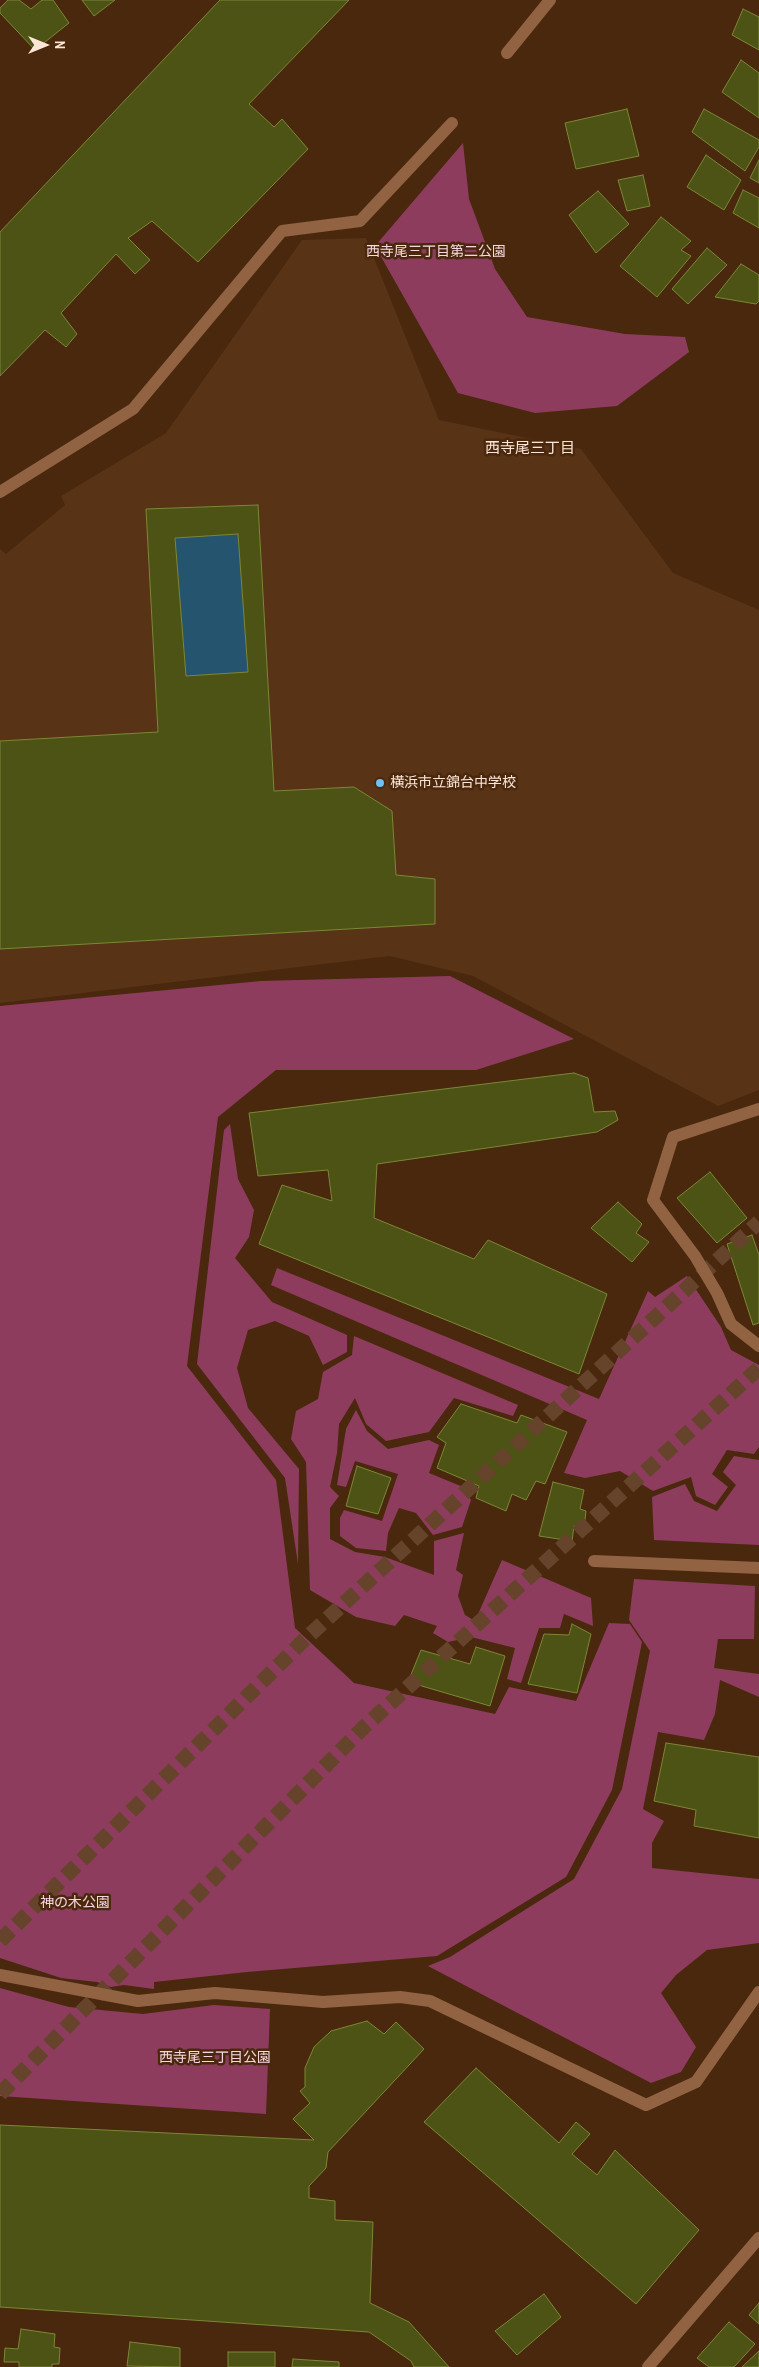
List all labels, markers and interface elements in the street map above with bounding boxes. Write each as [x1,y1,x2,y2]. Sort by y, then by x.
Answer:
north arrow [20,20,70,70]
text: N [51,41,69,49]
park label: 西寺尾三丁目第二公園 [366,244,506,260]
district label: 西寺尾三丁目 [485,440,575,458]
place label: 横浜市立錦台中学校 [390,775,516,791]
marker: 横浜市立錦台中学校 [374,777,386,789]
park label: 神の木公園 [40,1895,110,1911]
park label: 西寺尾三丁目公園 [159,2050,271,2066]

